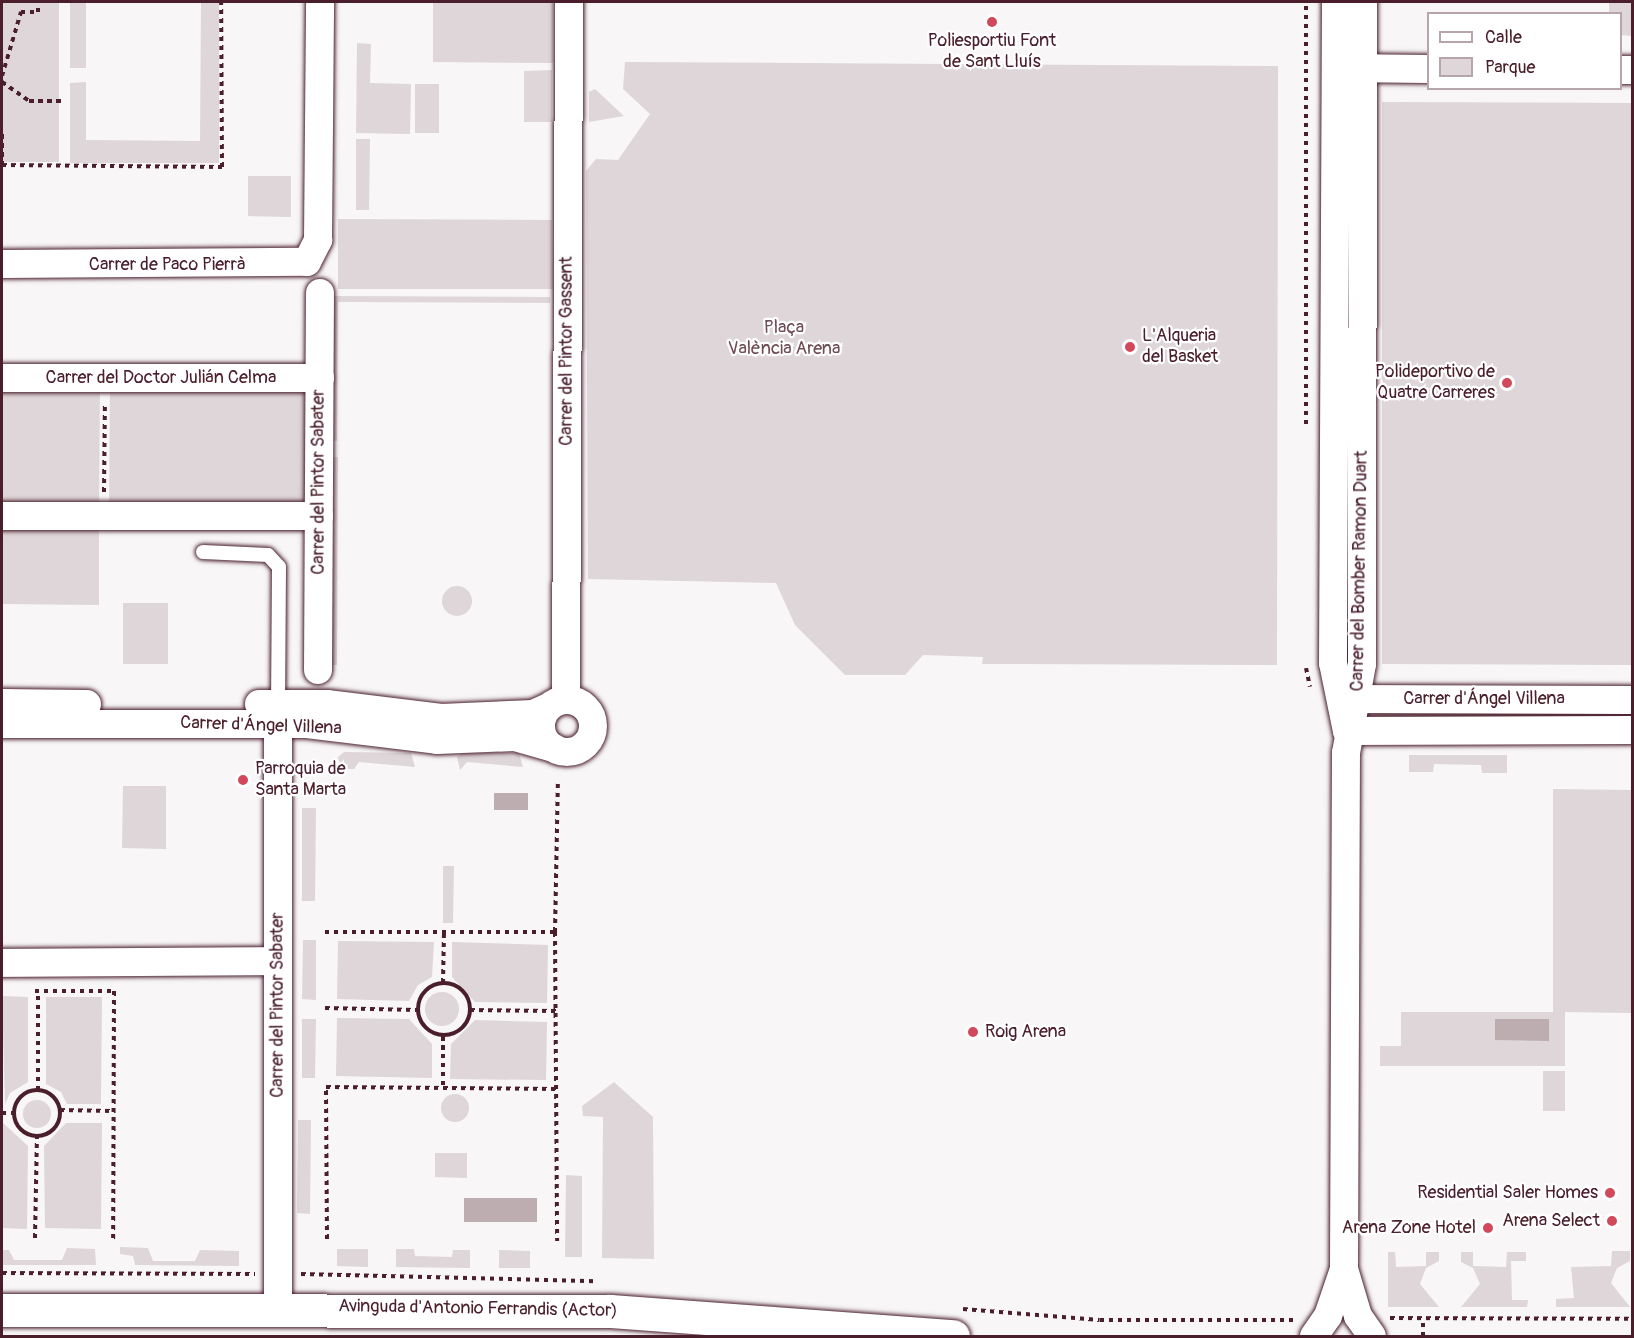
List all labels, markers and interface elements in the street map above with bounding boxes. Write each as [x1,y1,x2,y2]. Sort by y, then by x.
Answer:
legend [1427,12,1622,90]
marker: Poliesportiu Font de Sant Lluís [985,15,999,29]
text: Calle [1485,26,1522,49]
place label: Poliesportiu Font de Sant Lluís [928,31,1056,74]
text: Parque [1485,56,1535,79]
street label: Carrer de Paco Pierrà [89,254,245,276]
street label: Carrer del Pintor Gassent [556,256,578,446]
park label: Plaça València Arena [728,318,840,360]
place label: L'Alqueria del Basket [1142,326,1218,368]
marker: L'Alqueria del Basket [1123,340,1137,354]
place label: Polideportivo de Quatre Carreres [1375,362,1495,404]
street label: Carrer del Doctor Julián Celma [46,367,276,389]
marker: Polideportivo de Quatre Carreres [1500,376,1514,390]
street label: Carrer del Pintor Sabater [308,389,330,575]
street label: Carrer del Bomber Ramon Duart [1347,450,1373,692]
street label: Carrer d'Ángel Villena [1403,688,1565,710]
street label: Carrer d'Ángel Villena [180,712,342,740]
place label: Parroquia de Santa Marta [255,759,346,802]
marker: Parroquia de Santa Marta [236,773,250,787]
street label: Carrer del Pintor Sabater [267,912,289,1098]
place label: Roig Arena [985,1021,1066,1043]
marker: Roig Arena [966,1025,980,1039]
place label: Residential Saler Homes [1417,1182,1598,1204]
marker: Residential Saler Homes [1603,1186,1617,1200]
place label: Arena Select [1502,1210,1600,1232]
marker: Arena Select [1605,1214,1619,1228]
place label: Arena Zone Hotel [1342,1217,1476,1239]
marker: Arena Zone Hotel [1481,1221,1495,1235]
street label: Avinguda d'Antonio Ferrandis (Actor) [338,1296,618,1322]

